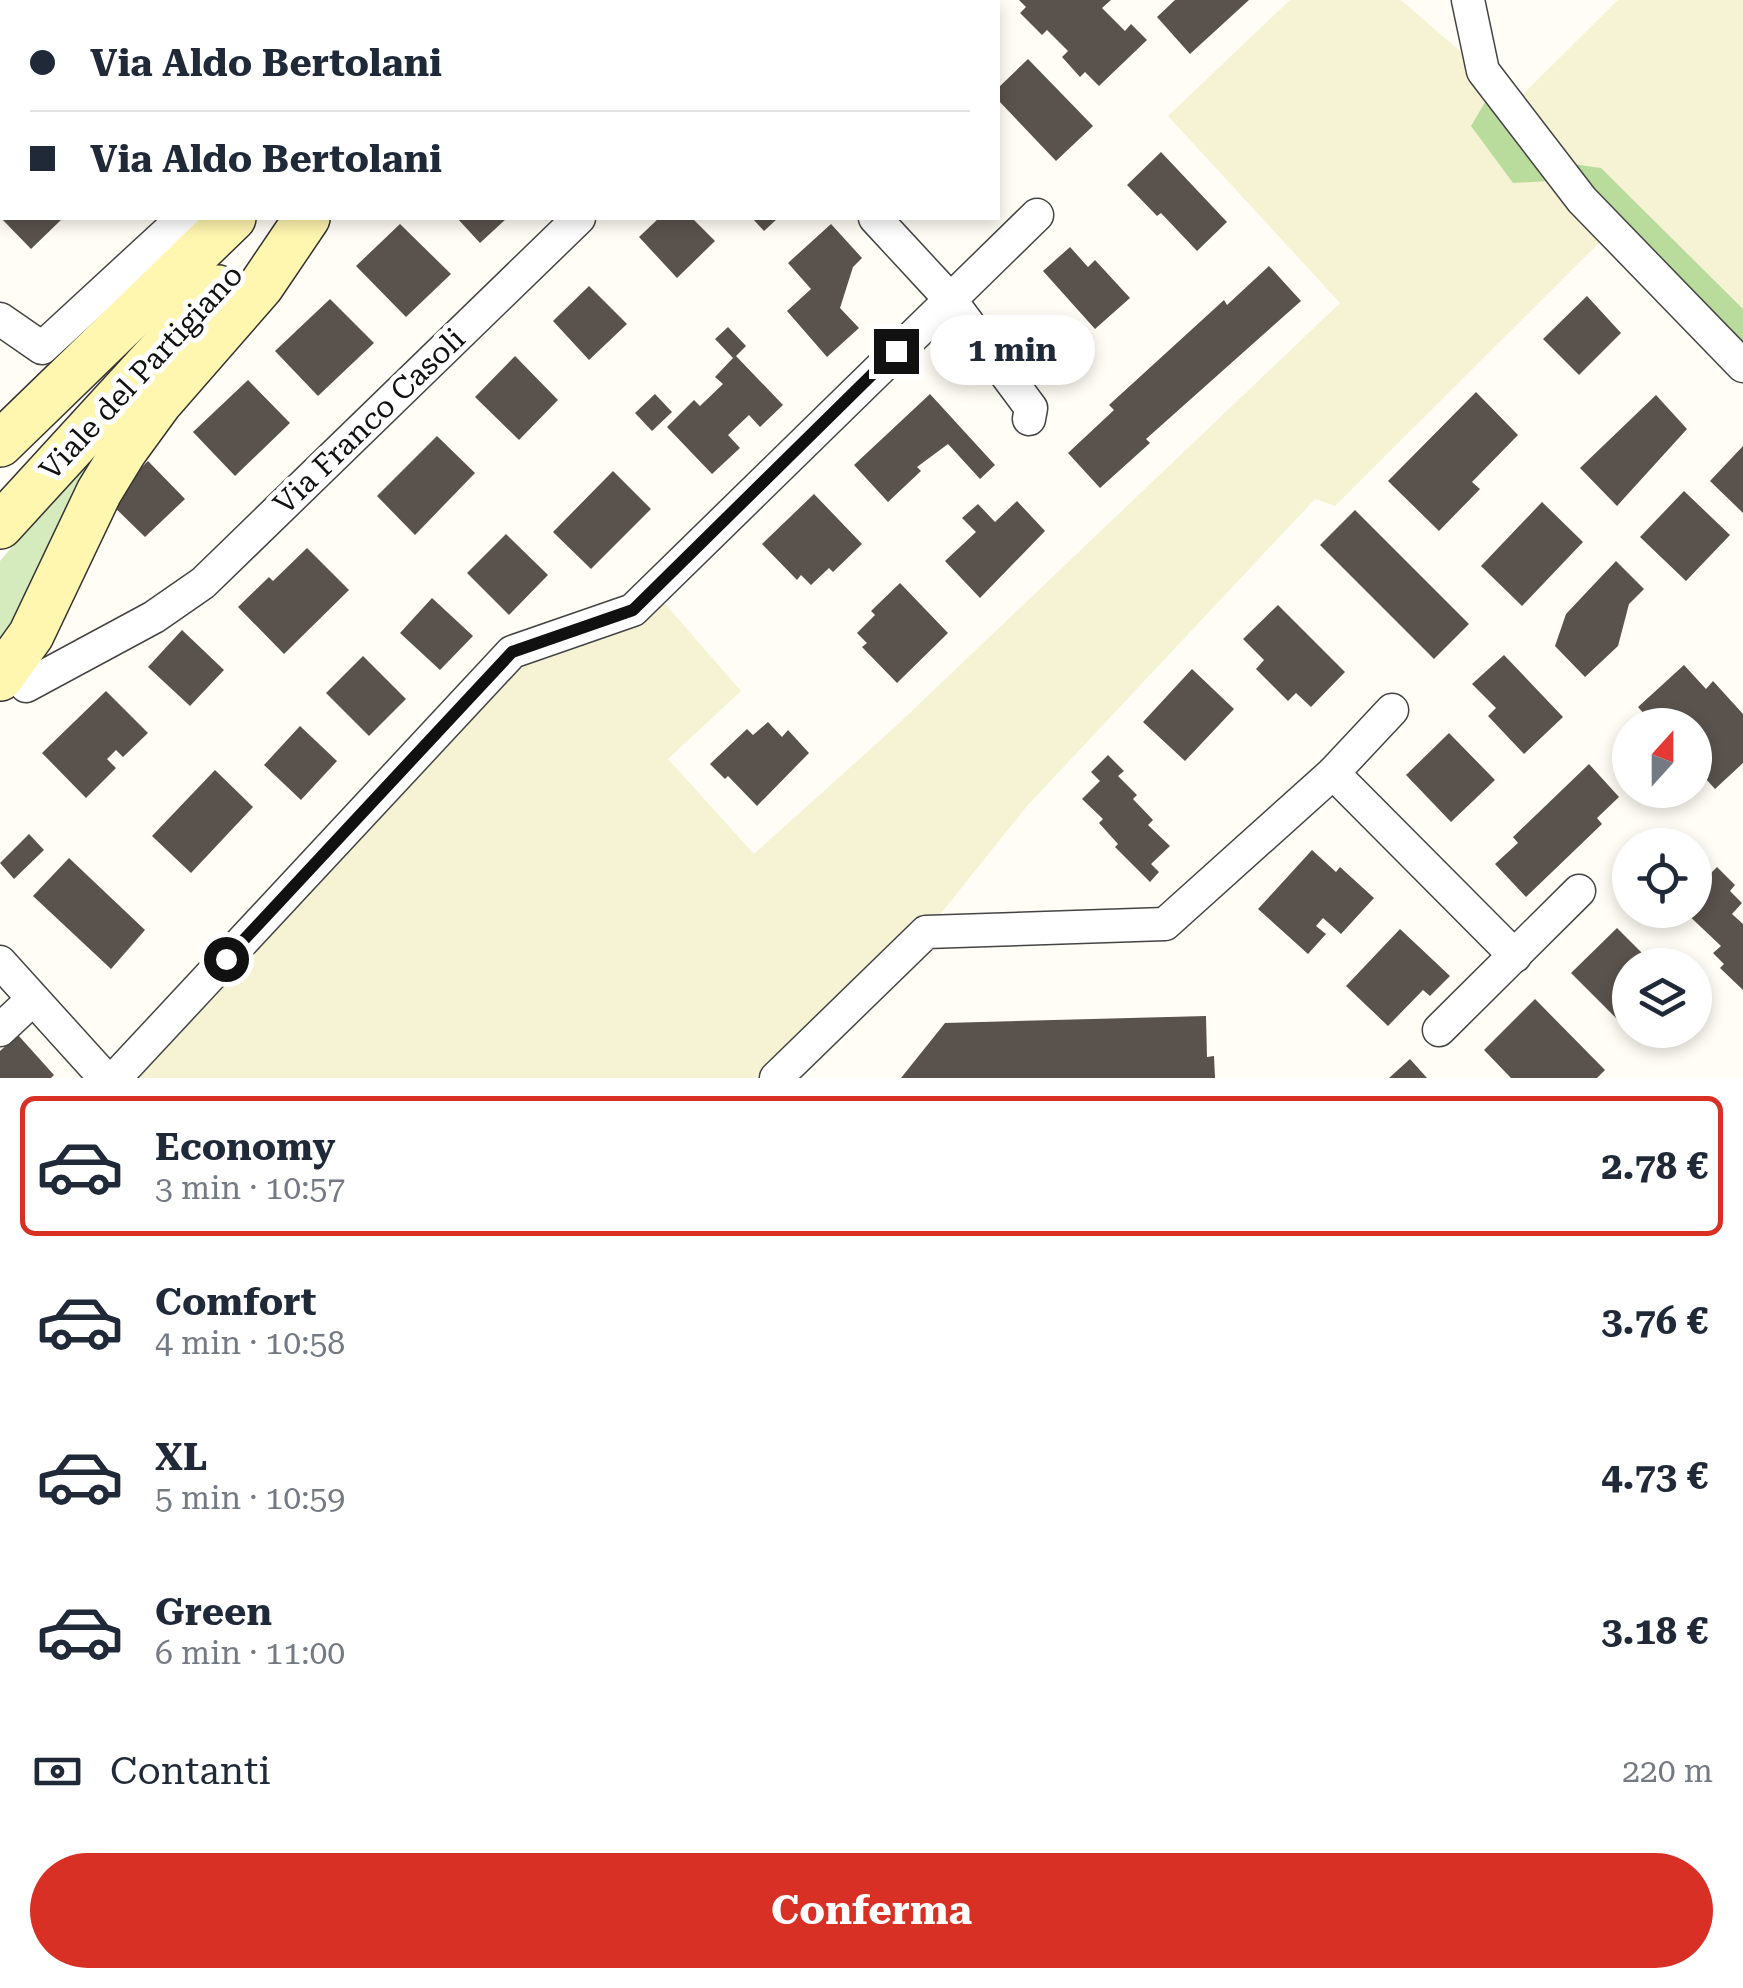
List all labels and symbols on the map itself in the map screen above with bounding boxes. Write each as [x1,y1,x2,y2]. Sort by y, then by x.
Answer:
street label: Viale del Partigiano [32,257,250,487]
callout: 1 min [931,316,1096,386]
street label: Via Franco Casoli [266,321,472,521]
route end [874,329,919,374]
north arrow [1612,708,1712,808]
route start [204,937,249,982]

